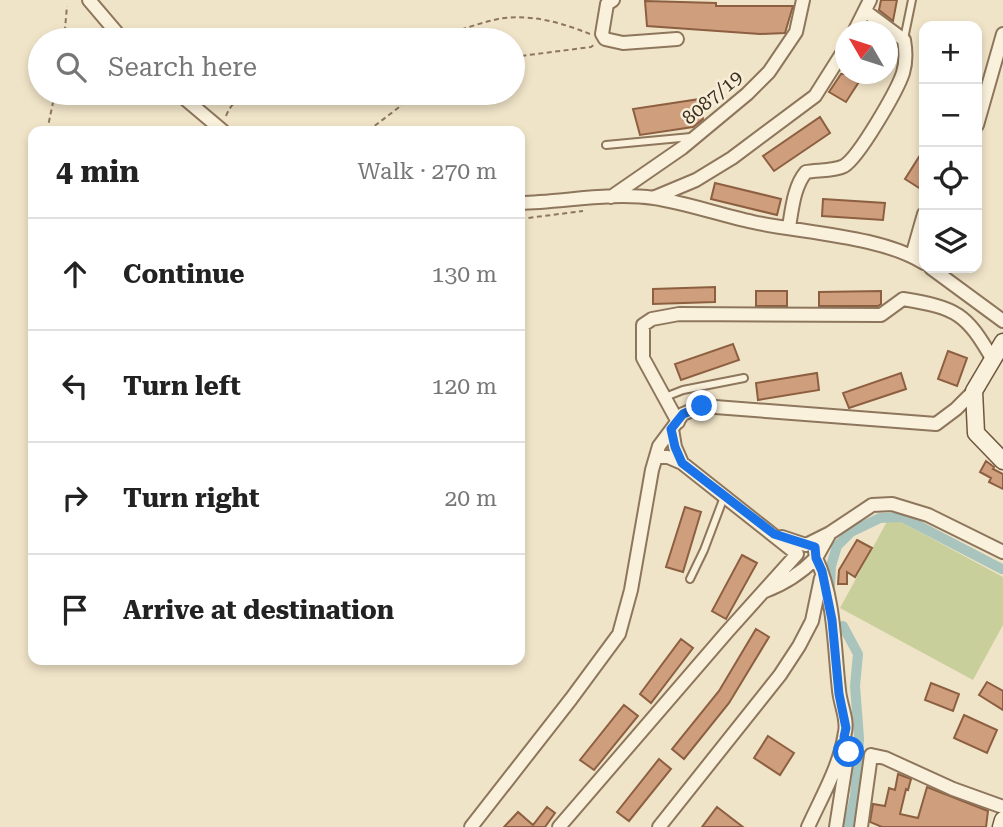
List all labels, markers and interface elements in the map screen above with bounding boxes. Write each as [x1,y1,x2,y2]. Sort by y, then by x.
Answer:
north arrow [835,21,898,84]
map controls [919,21,982,273]
button: + [919,21,982,84]
search box [28,28,525,105]
icon: search [52,48,90,86]
text: Search here [108,52,257,82]
street label: 8087/19 [677,65,747,129]
button: − [919,84,982,147]
button: locate [919,147,982,210]
text: 4 min [56,154,139,189]
text: Walk · 270 m [358,158,497,185]
button: layers [919,210,982,273]
icon: ahead [56,255,94,293]
text: Continue [123,259,245,289]
text: 130 m [432,261,497,288]
icon: left [56,367,94,405]
text: Turn left [123,371,241,401]
text: 120 m [432,373,497,400]
route end [686,390,717,421]
icon: right [56,479,94,517]
text: Turn right [123,483,259,513]
text: 20 m [444,485,497,512]
icon: arrive [56,591,94,629]
text: Arrive at destination [123,595,394,625]
route start [833,736,864,767]

